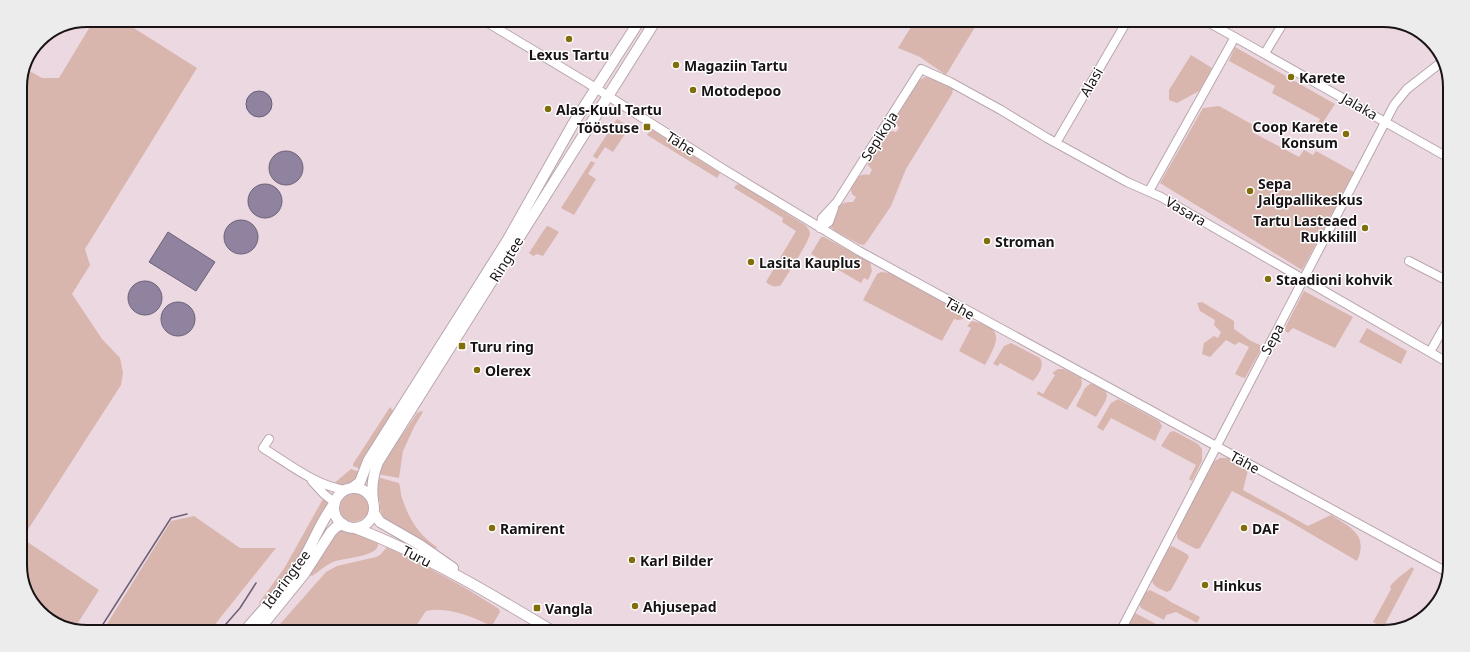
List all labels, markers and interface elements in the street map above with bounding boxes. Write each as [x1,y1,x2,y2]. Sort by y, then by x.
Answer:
marker: Lexus Tartu [564,34,574,44]
place label: Lexus Tartu [529,45,609,64]
place label: Magaziin Tartu [684,56,788,75]
marker: Magaziin Tartu [671,60,681,70]
street label: Alasi [1075,64,1107,100]
place label: Karete [1299,68,1345,87]
marker: Karete [1286,72,1296,82]
place label: Motodepoo [701,81,782,100]
marker: Motodepoo [688,85,698,95]
street label: Jalaka [1337,87,1381,124]
place label: Alas-Kuul Tartu [556,100,662,119]
marker: Alas-Kuul Tartu [543,104,553,114]
street label: Sepikoja [856,108,902,164]
place label: Coop Karete Konsum [1253,117,1338,152]
place label: Tööstuse [577,118,639,137]
marker: Tööstuse [642,122,652,132]
street label: Tähe [663,127,699,159]
marker: Coop Karete Konsum [1341,129,1351,139]
place label: Sepa Jalgpallikeskus [1256,174,1363,209]
marker: Sepa Jalgpallikeskus [1245,186,1255,196]
street label: Vasara [1162,192,1210,230]
place label: Tartu Lasteaed Rukkilill [1253,211,1357,246]
marker: Tartu Lasteaed Rukkilill [1360,223,1370,233]
street label: Ringtee [485,232,527,285]
place label: Stroman [995,232,1055,251]
marker: Stroman [982,236,992,246]
place label: Lasita Kauplus [759,253,860,272]
marker: Lasita Kauplus [746,257,756,267]
place label: Staadioni kohvik [1276,270,1393,289]
marker: Staadioni kohvik [1263,274,1273,284]
street label: Tähe [942,292,978,324]
street label: Sepa [1256,320,1288,358]
place label: Turu ring [470,337,534,356]
marker: Turu ring [457,341,467,351]
place label: Olerex [485,361,532,380]
marker: Olerex [472,365,482,375]
street label: Tähe [1227,446,1263,478]
place label: Ramirent [500,519,565,538]
place label: DAF [1252,519,1279,538]
marker: Ramirent [487,523,497,533]
marker: DAF [1239,523,1249,533]
street label: Turu [399,541,435,571]
street label: Idaringtee [258,546,314,612]
place label: Karl Bilder [640,551,714,570]
marker: Karl Bilder [627,555,637,565]
place label: Hinkus [1213,576,1262,595]
marker: Hinkus [1200,580,1210,590]
place label: Ahjusepad [643,597,717,616]
place label: Vangla [545,599,593,618]
marker: Ahjusepad [630,601,640,611]
marker: Vangla [532,603,542,613]

